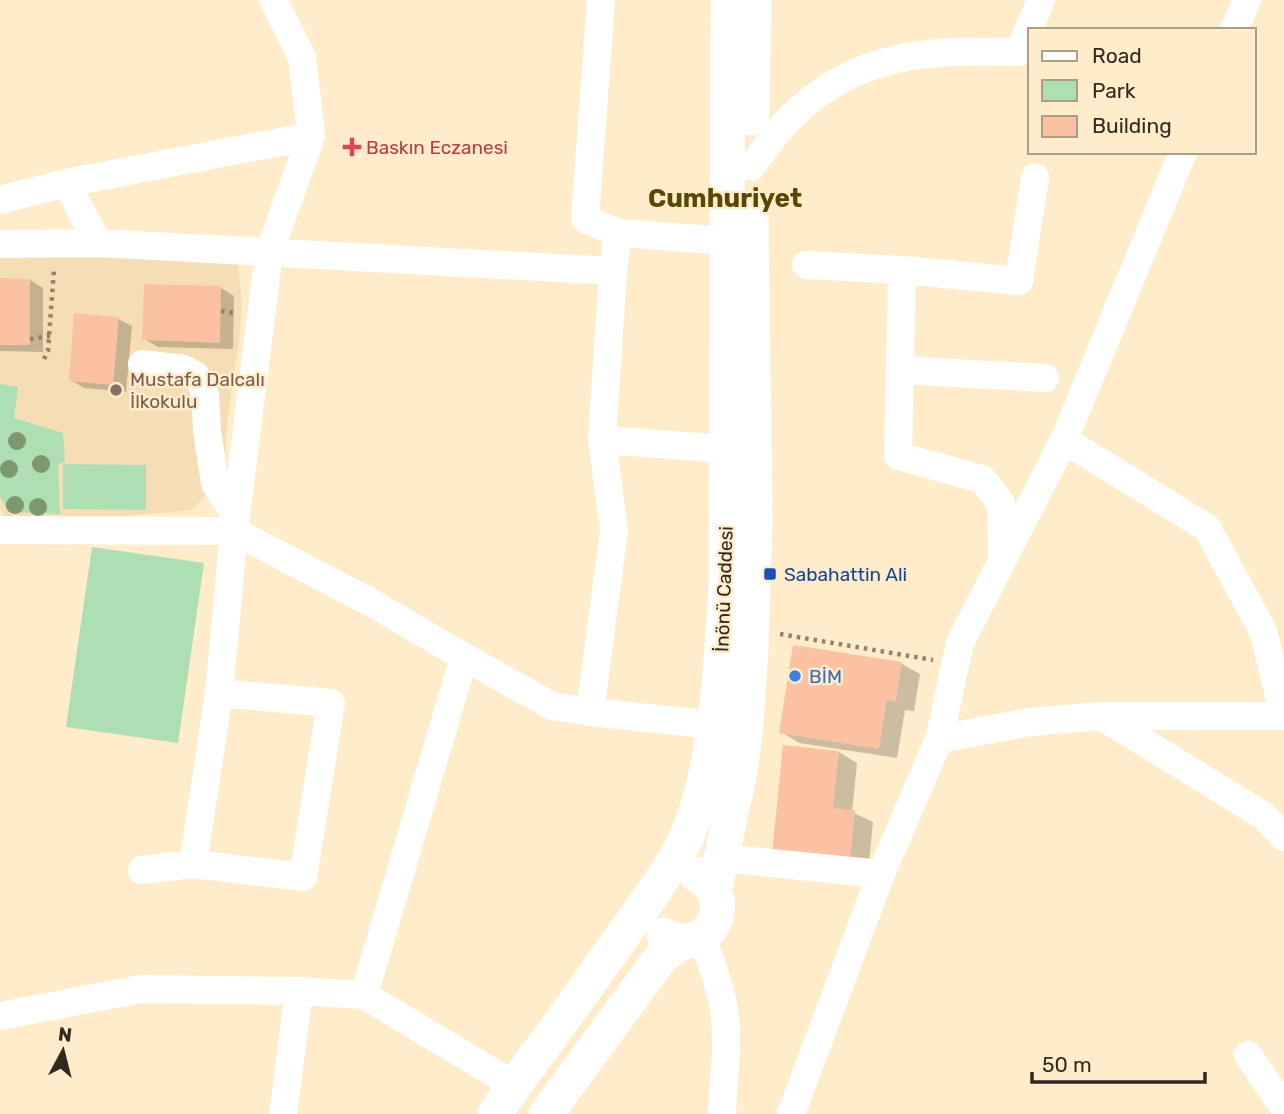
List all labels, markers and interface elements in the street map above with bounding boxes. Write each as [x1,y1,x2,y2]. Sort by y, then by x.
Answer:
legend [1028,28,1256,154]
text: Road [1092,43,1142,68]
text: Park [1092,78,1136,103]
text: Building [1092,113,1172,138]
place label: Baskın Eczanesi [366,136,508,159]
marker: Baskın Eczanesi [344,139,360,155]
district label: Cumhuriyet [648,183,802,214]
place label: Mustafa Dalcalı İlkokulu [130,368,265,413]
marker: Mustafa Dalcalı İlkokulu [108,382,124,398]
street label: İnönü Caddesi [710,526,738,652]
place label: Sabahattin Ali [784,563,907,586]
marker: Sabahattin Ali [762,566,778,582]
place label: BİM [809,665,842,688]
marker: BİM [787,668,803,684]
north arrow [28,1016,98,1086]
text: N [57,1022,73,1047]
scale bar [1032,1040,1205,1084]
text: 50 m [1042,1052,1092,1077]

